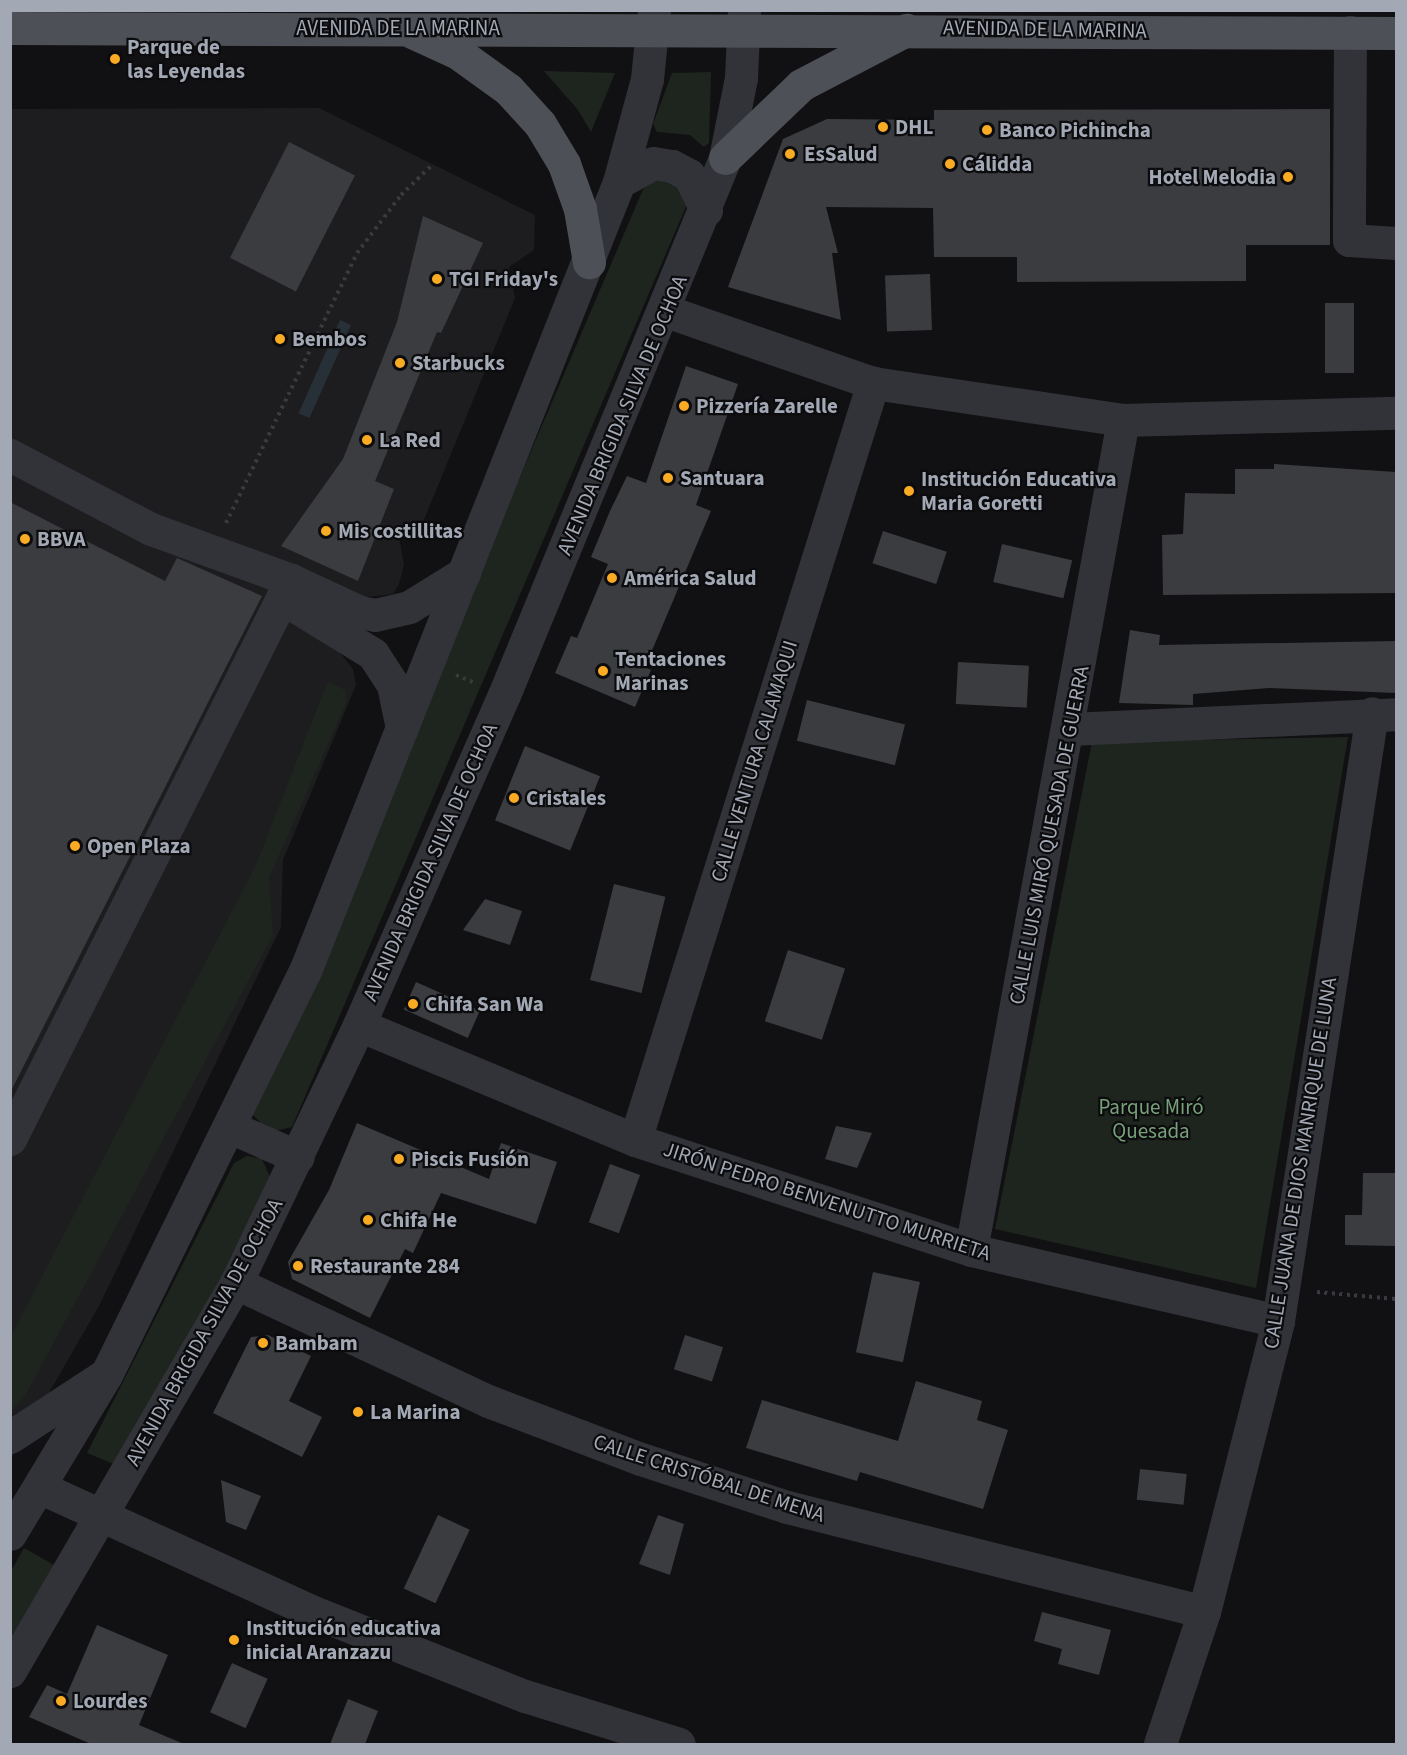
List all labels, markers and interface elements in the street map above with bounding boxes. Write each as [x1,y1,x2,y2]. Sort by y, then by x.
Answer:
street label: AVENIDA DE LA MARINA [296,15,500,41]
street label: AVENIDA DE LA MARINA [943,15,1147,43]
place label: Parque de las Leyendas [127,34,245,84]
marker: Parque de las Leyendas [108,52,122,66]
place label: DHL [895,114,933,140]
place label: Banco Pichincha [999,117,1151,143]
marker: DHL [876,120,890,134]
marker: Banco Pichincha [980,123,994,137]
place label: EsSalud [804,141,878,167]
marker: EsSalud [781,145,799,163]
place label: Cálidda [962,151,1032,177]
marker: Cálidda [943,157,957,171]
place label: Hotel Melodia [1149,164,1276,190]
marker: Hotel Melodia [1281,170,1295,184]
place label: TGI Friday's [449,266,558,292]
street label: AVENIDA BRIGIDA SILVA DE OCHOA [552,271,692,559]
marker: TGI Friday's [430,272,444,286]
place label: Bembos [292,326,366,352]
marker: Bembos [273,332,287,346]
place label: Starbucks [412,350,505,376]
marker: Starbucks [393,356,407,370]
place label: Pizzería Zarelle [696,393,838,419]
marker: Pizzería Zarelle [677,399,691,413]
place label: La Red [379,427,441,453]
marker: La Red [360,433,374,447]
place label: Santuara [680,465,765,491]
place label: Institución Educativa Maria Goretti [921,466,1117,516]
marker: Santuara [661,471,675,485]
marker: Institución Educativa Maria Goretti [902,484,916,498]
place label: Mis costillitas [338,518,463,544]
marker: Mis costillitas [319,524,333,538]
place label: BBVA [37,526,85,552]
marker: BBVA [18,532,32,546]
place label: América Salud [624,565,757,591]
marker: América Salud [605,571,619,585]
street label: CALLE VENTURA CALAMAQUI [705,637,803,885]
place label: Tentaciones Marinas [615,646,726,696]
marker: Tentaciones Marinas [596,664,610,678]
street label: CALLE LUIS MIRÓ QUESADA DE GUERRA [1004,664,1094,1006]
street label: AVENIDA BRIGIDA SILVA DE OCHOA [357,719,503,1005]
place label: Cristales [526,785,606,811]
marker: Cristales [507,791,521,805]
place label: Open Plaza [87,833,191,859]
marker: Open Plaza [68,839,82,853]
street label: CALLE JUANA DE DIOS MANRIQUE DE LUNA [1258,975,1342,1351]
place label: Chifa San Wa [425,991,544,1017]
marker: Chifa San Wa [406,997,420,1011]
park label: Parque Miró Quesada [1098,1094,1204,1144]
street label: JIRÓN PEDRO BENVENUTTO MURRIETA [660,1136,994,1266]
place label: Piscis Fusión [411,1146,529,1172]
marker: Piscis Fusión [392,1152,406,1166]
street label: AVENIDA BRIGIDA SILVA DE OCHOA [120,1194,288,1470]
place label: Chifa He [380,1207,457,1233]
marker: Chifa He [361,1213,375,1227]
place label: Restaurante 284 [310,1253,460,1279]
marker: Restaurante 284 [291,1259,305,1273]
place label: Bambam [275,1330,358,1356]
marker: Bambam [256,1336,270,1350]
place label: La Marina [370,1399,460,1425]
marker: La Marina [351,1405,365,1419]
street label: CALLE CRISTÓBAL DE MENA [590,1429,828,1527]
place label: Institución educativa inicial Aranzazu [246,1615,441,1665]
marker: Institución educativa inicial Aranzazu [227,1633,241,1647]
place label: Lourdes [73,1688,148,1714]
marker: Lourdes [54,1694,68,1708]

